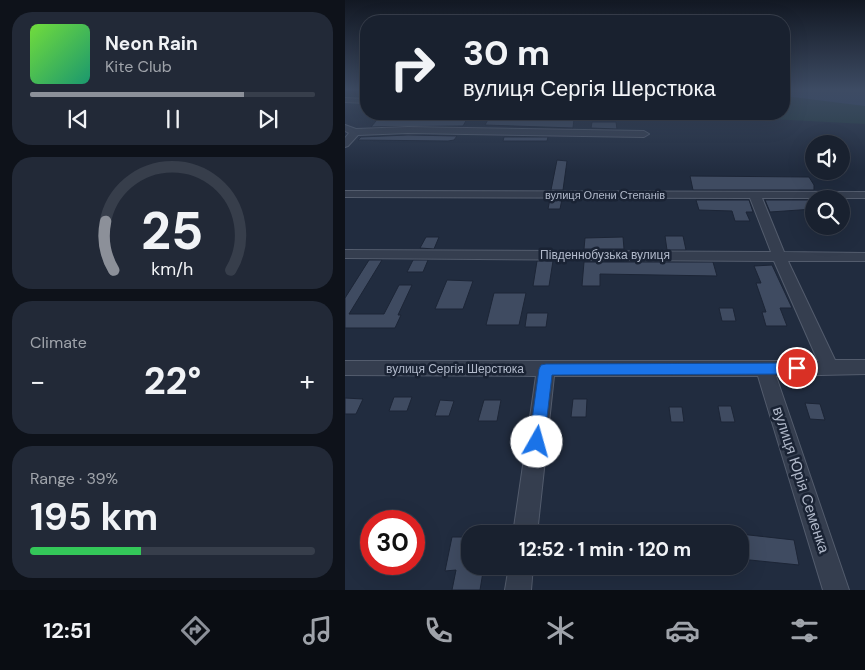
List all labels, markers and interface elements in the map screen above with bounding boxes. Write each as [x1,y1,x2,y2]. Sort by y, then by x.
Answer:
text: 30 m [463,30,550,76]
text: Neon Rain [105,31,198,56]
icon: right [380,35,445,100]
text: Kite Club [105,56,172,77]
text: вулиця Сергія Шерстюка [463,74,716,103]
icon: previous [64,105,92,133]
icon: pause [159,105,187,133]
icon: next [254,105,282,133]
map controls [805,135,850,235]
button: sound [805,135,850,180]
street label: вулиця Олени Степанів [545,188,665,202]
button: search [805,190,850,235]
text: 25 [141,197,204,265]
street label: Південнобузька вулиця [540,247,670,263]
text: km/h [151,257,194,281]
text: Climate [30,332,87,353]
pin [776,347,818,389]
icon: arrive [783,354,811,382]
text: 22° [144,356,201,406]
street label: вулиця Сергія Шерстюка [386,361,524,377]
text: − [30,363,45,400]
text: + [300,363,315,400]
street label: вулиця Юрія Семенка [768,404,834,556]
position arrow [510,415,562,467]
text: Range · 39% [30,468,118,489]
text: 195 km [30,492,158,542]
speed limit sign: 30 [360,510,425,575]
text: 12:52 · 1 min · 120 m [519,537,691,562]
icon: directions [178,613,213,648]
icon: music [300,613,335,648]
icon: phone [421,613,456,648]
icon: climate [543,613,578,648]
icon: car [665,613,700,648]
icon: filters [787,613,822,648]
text: 12:51 [43,616,91,645]

